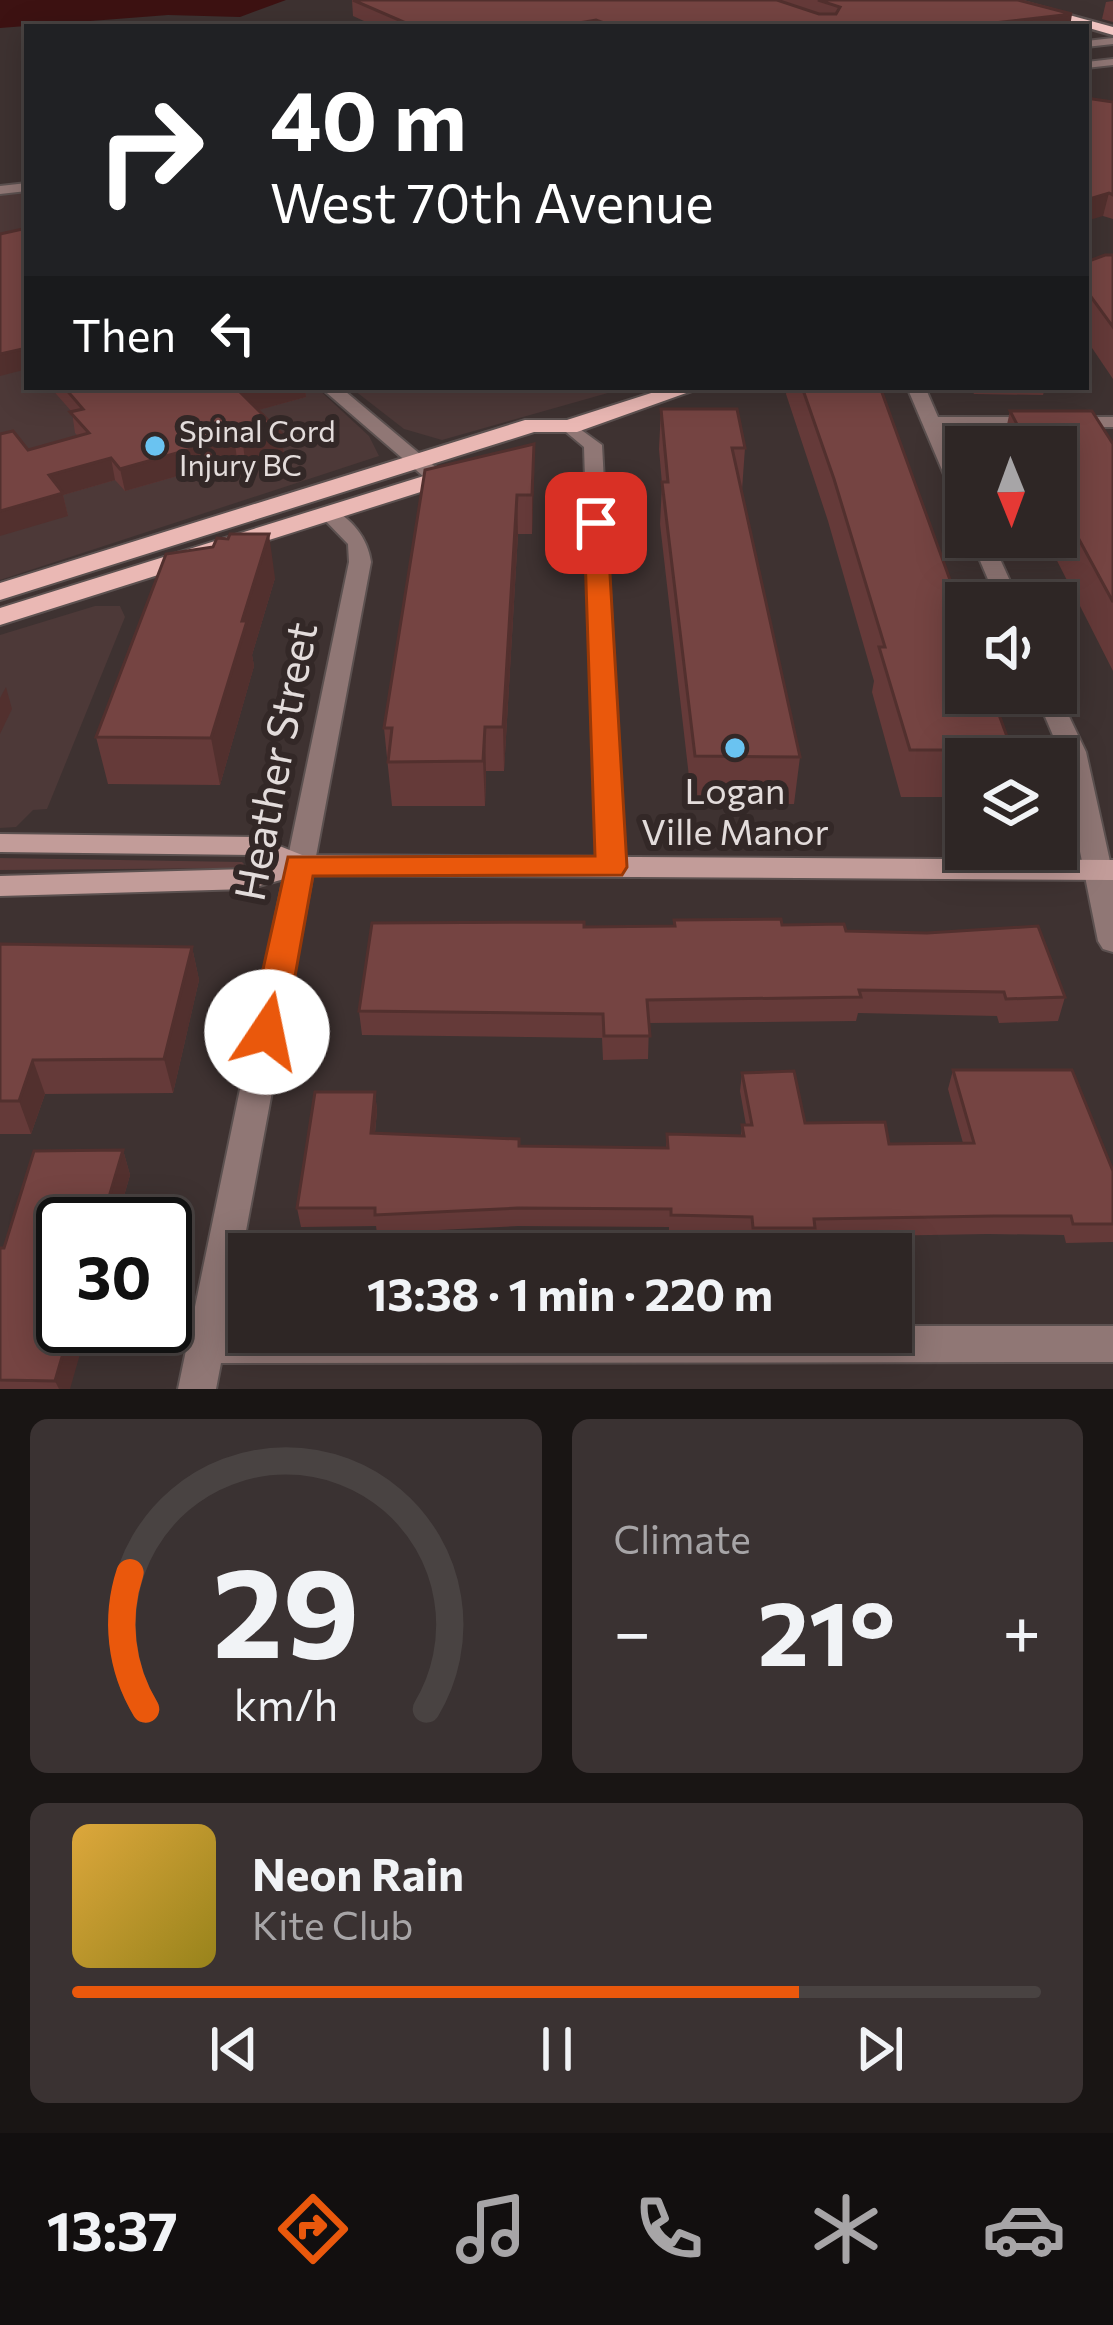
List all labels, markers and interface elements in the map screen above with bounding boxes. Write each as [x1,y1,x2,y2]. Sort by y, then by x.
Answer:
text: 40 m [270,66,467,168]
icon: right [72,72,228,228]
text: West 70th Avenue [270,168,714,234]
icon: left [200,300,266,366]
text: Then [72,306,176,361]
place label: Spinal Cord Injury BC [179,411,336,482]
north arrow [945,426,1077,558]
map controls [945,426,1077,870]
marker: Spinal Cord Injury BC [142,433,168,459]
pin [545,472,647,574]
icon: arrive [563,490,629,556]
button: sound [945,582,1077,714]
street label: Heather Street [222,617,326,905]
marker: Logan Ville Manor [722,735,748,761]
button: layers [945,738,1077,870]
place label: Logan Ville Manor [641,767,829,852]
position arrow [204,969,330,1095]
speed limit sign: 30 [36,1197,192,1353]
text: 13:38 · 1 min · 220 m [367,1265,773,1320]
text: Climate [614,1514,751,1562]
text: 29 [212,1531,359,1684]
text: 21° [758,1574,895,1685]
text: − [614,1589,651,1670]
text: + [1002,1589,1041,1670]
text: km/h [234,1677,338,1730]
text: Neon Rain [252,1845,464,1900]
text: Kite Club [252,1900,413,1948]
icon: previous [201,2016,267,2082]
icon: pause [524,2016,590,2082]
icon: next [847,2016,913,2082]
icon: directions [271,2187,355,2271]
icon: music [449,2187,533,2271]
icon: phone [627,2187,711,2271]
icon: climate [804,2187,888,2271]
icon: car [982,2187,1066,2271]
text: 13:37 [47,2196,178,2262]

